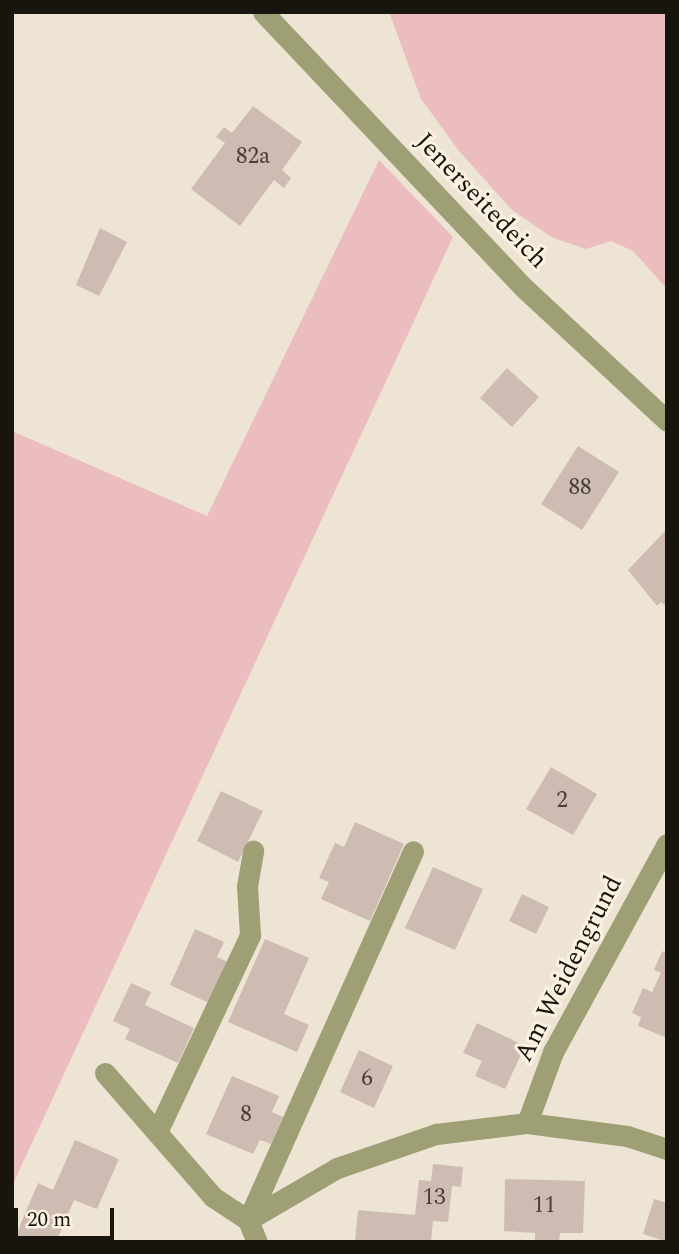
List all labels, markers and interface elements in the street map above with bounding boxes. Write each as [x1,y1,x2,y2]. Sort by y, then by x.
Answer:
street label: Jenerseitedeich [408,127,554,275]
house number: 82a [236,143,270,171]
house number: 88 [569,474,591,502]
house number: 2 [556,787,568,815]
street label: Am Weidengrund [509,871,629,1067]
house number: 6 [361,1065,373,1093]
house number: 8 [240,1101,252,1129]
house number: 13 [423,1184,445,1212]
house number: 11 [533,1192,555,1220]
scale bar [18,1194,117,1238]
text: 20 m [27,1204,71,1236]

